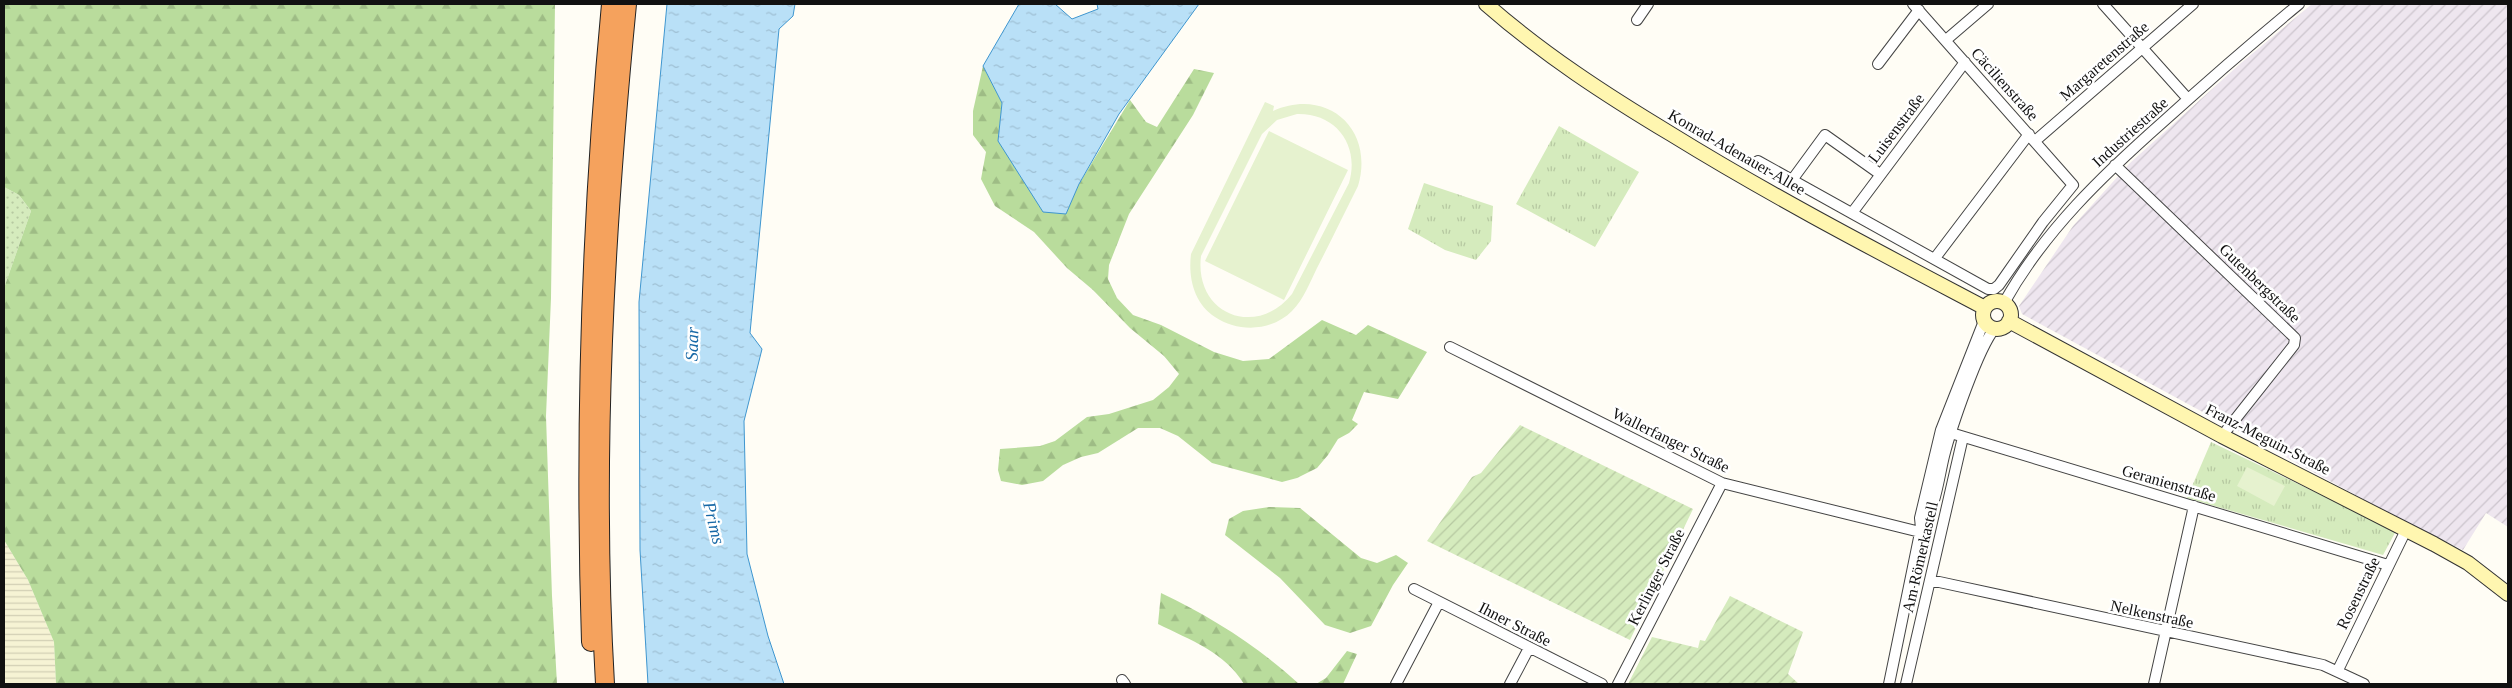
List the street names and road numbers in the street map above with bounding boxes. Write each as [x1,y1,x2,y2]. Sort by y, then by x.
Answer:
street label: Margaretenstraße [2056,18,2152,105]
street label: Cäcilienstraße [1968,44,2042,124]
street label: Luisenstraße [1865,90,1927,166]
street label: Industriestraße [2089,94,2171,170]
street label: Konrad-Adenauer-Allee [1666,106,1808,198]
street label: Gutenbergstraße [2215,240,2304,326]
street label: Franz-Meguin-Straße [2202,400,2333,479]
street label: Wallerfanger Straße [1609,404,1732,477]
street label: Geranienstraße [2120,461,2218,505]
street label: Am Römerkastell [1899,499,1941,614]
street label: Kerlinger Straße [1624,526,1689,629]
street label: Rosenstraße [2333,554,2383,632]
street label: Nelkenstraße [2109,597,2195,631]
street label: Ihner Straße [1476,599,1554,649]

